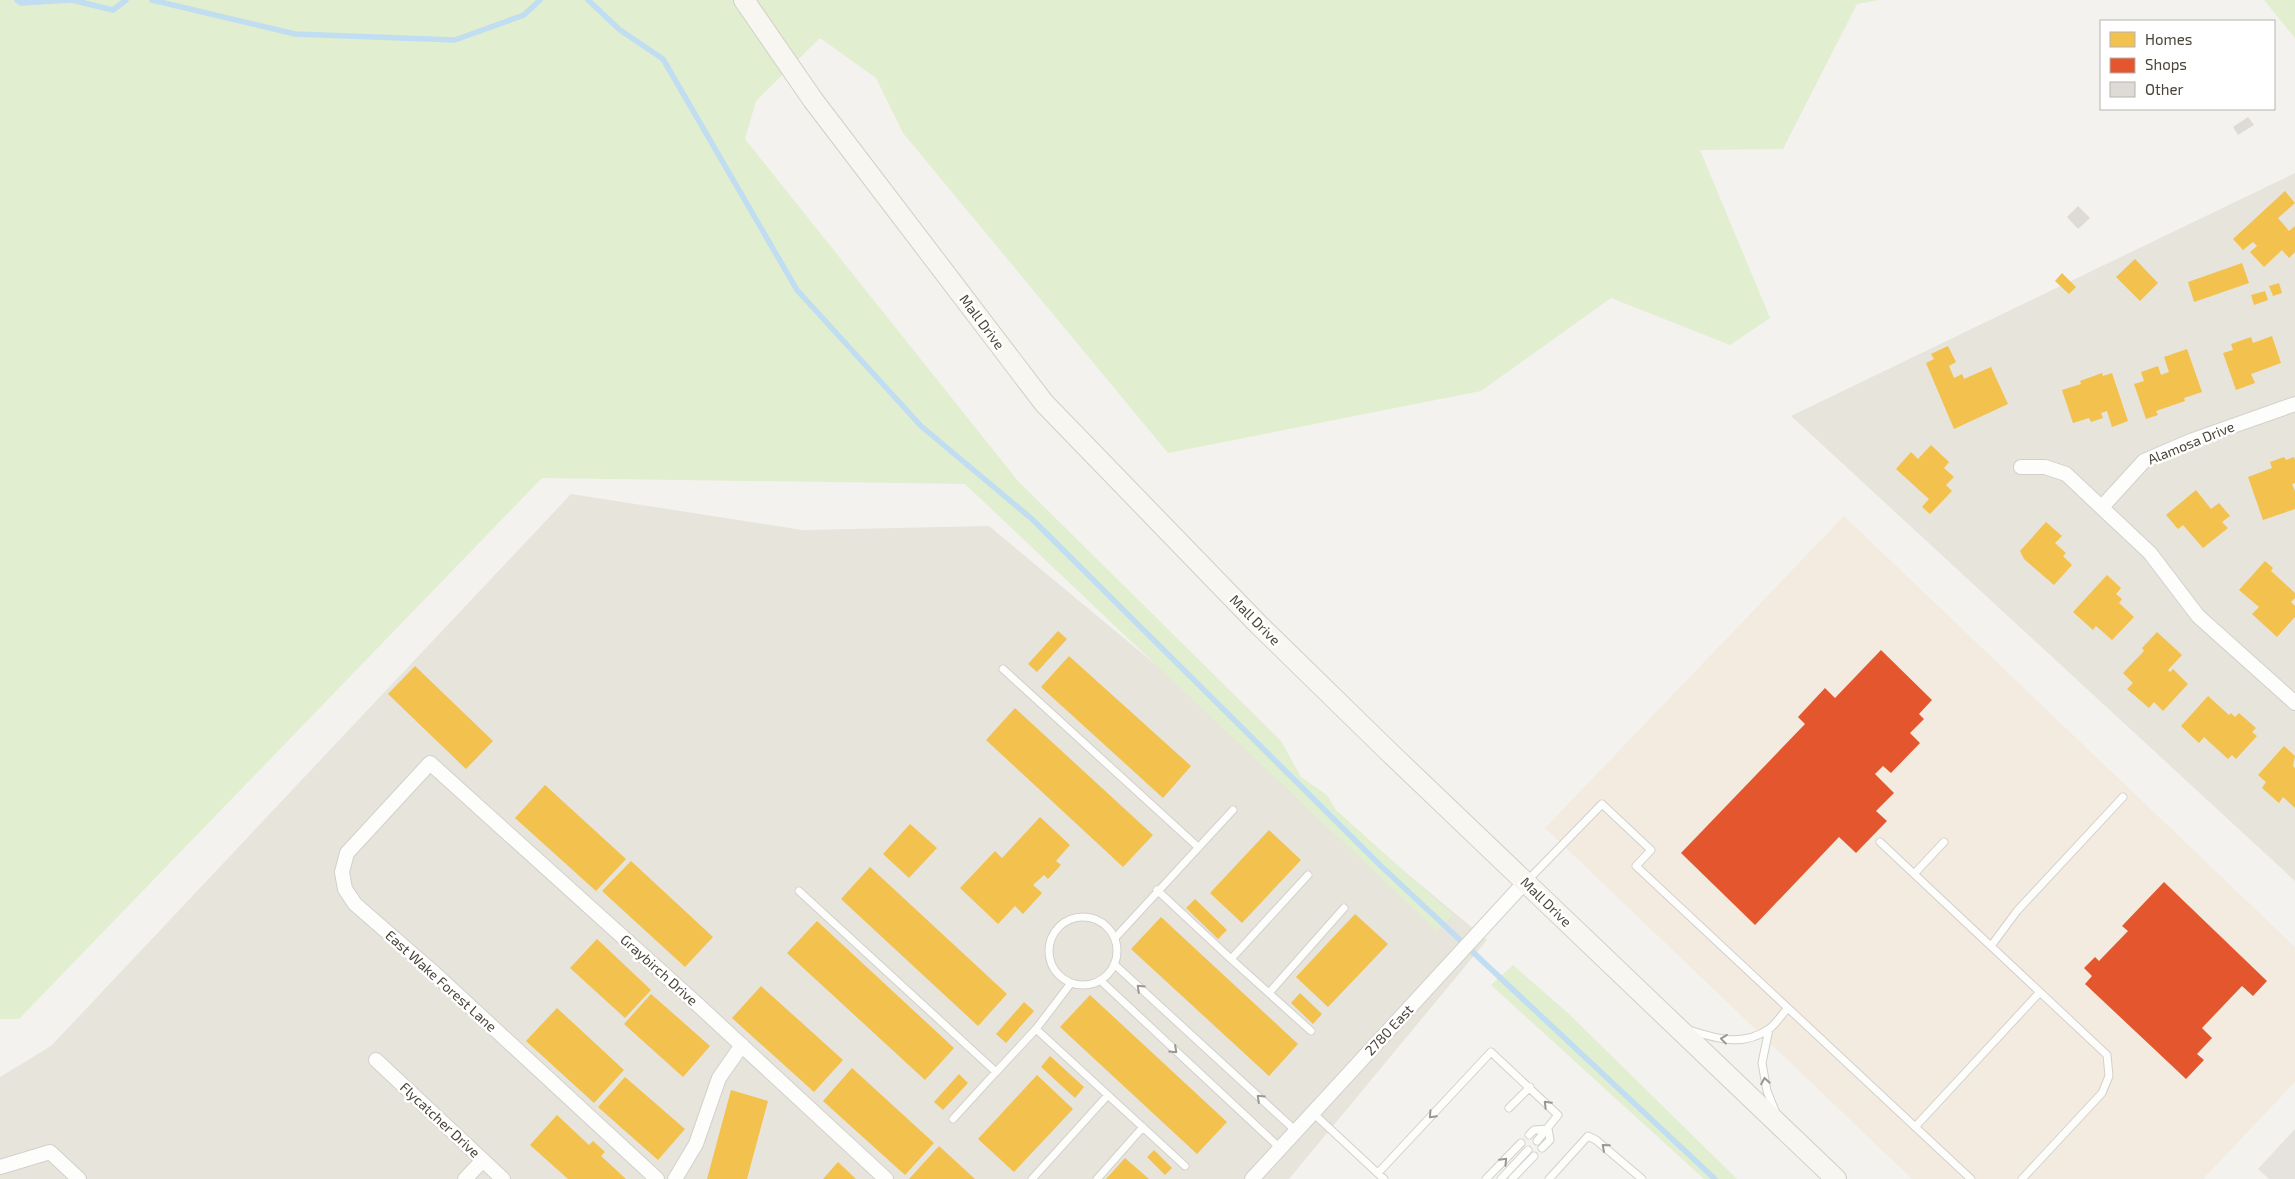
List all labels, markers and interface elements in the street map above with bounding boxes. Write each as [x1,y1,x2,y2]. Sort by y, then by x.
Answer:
legend [2100,20,2275,110]
text: Homes [2145,30,2192,48]
text: Shops [2145,55,2187,73]
text: Other [2145,80,2184,98]
street label: Mall Drive [956,291,1009,352]
street label: Alamosa Drive [2145,417,2237,468]
street label: Mall Drive [1227,591,1284,648]
street label: Mall Drive [1517,873,1575,930]
street label: East Wake Forest Lane [382,926,500,1035]
street label: Graybirch Drive [617,931,701,1009]
one-way arrow [1137,985,1146,994]
street label: 2780 East [1361,1001,1416,1059]
one-way arrow [1719,1034,1727,1045]
one-way arrow [1169,1044,1178,1053]
one-way arrow [1761,1077,1771,1086]
street label: Flycatcher Drive [397,1078,484,1161]
one-way arrow [1256,1095,1265,1104]
one-way arrow [1544,1101,1553,1110]
one-way arrow [1429,1109,1438,1118]
one-way arrow [1601,1144,1610,1153]
one-way arrow [1498,1158,1507,1167]

